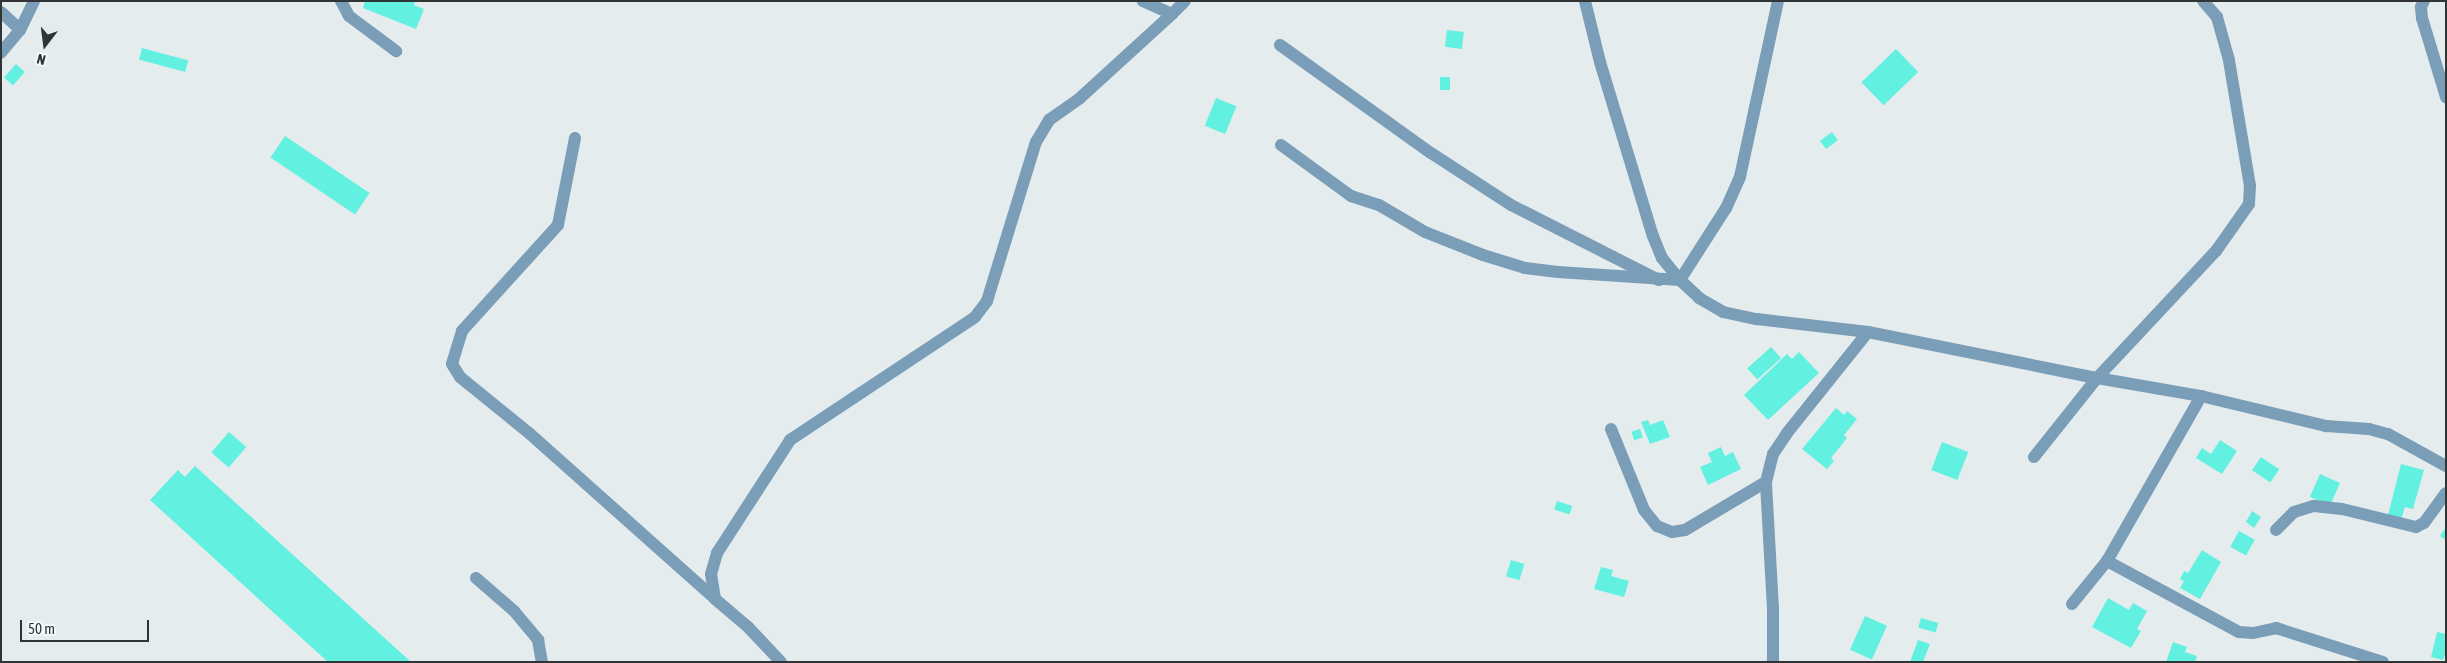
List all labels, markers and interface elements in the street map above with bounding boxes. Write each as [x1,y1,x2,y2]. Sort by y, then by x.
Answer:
north arrow [20,20,70,70]
text: N [35,51,47,68]
scale bar [22,610,151,642]
text: 50 m [28,620,55,637]

